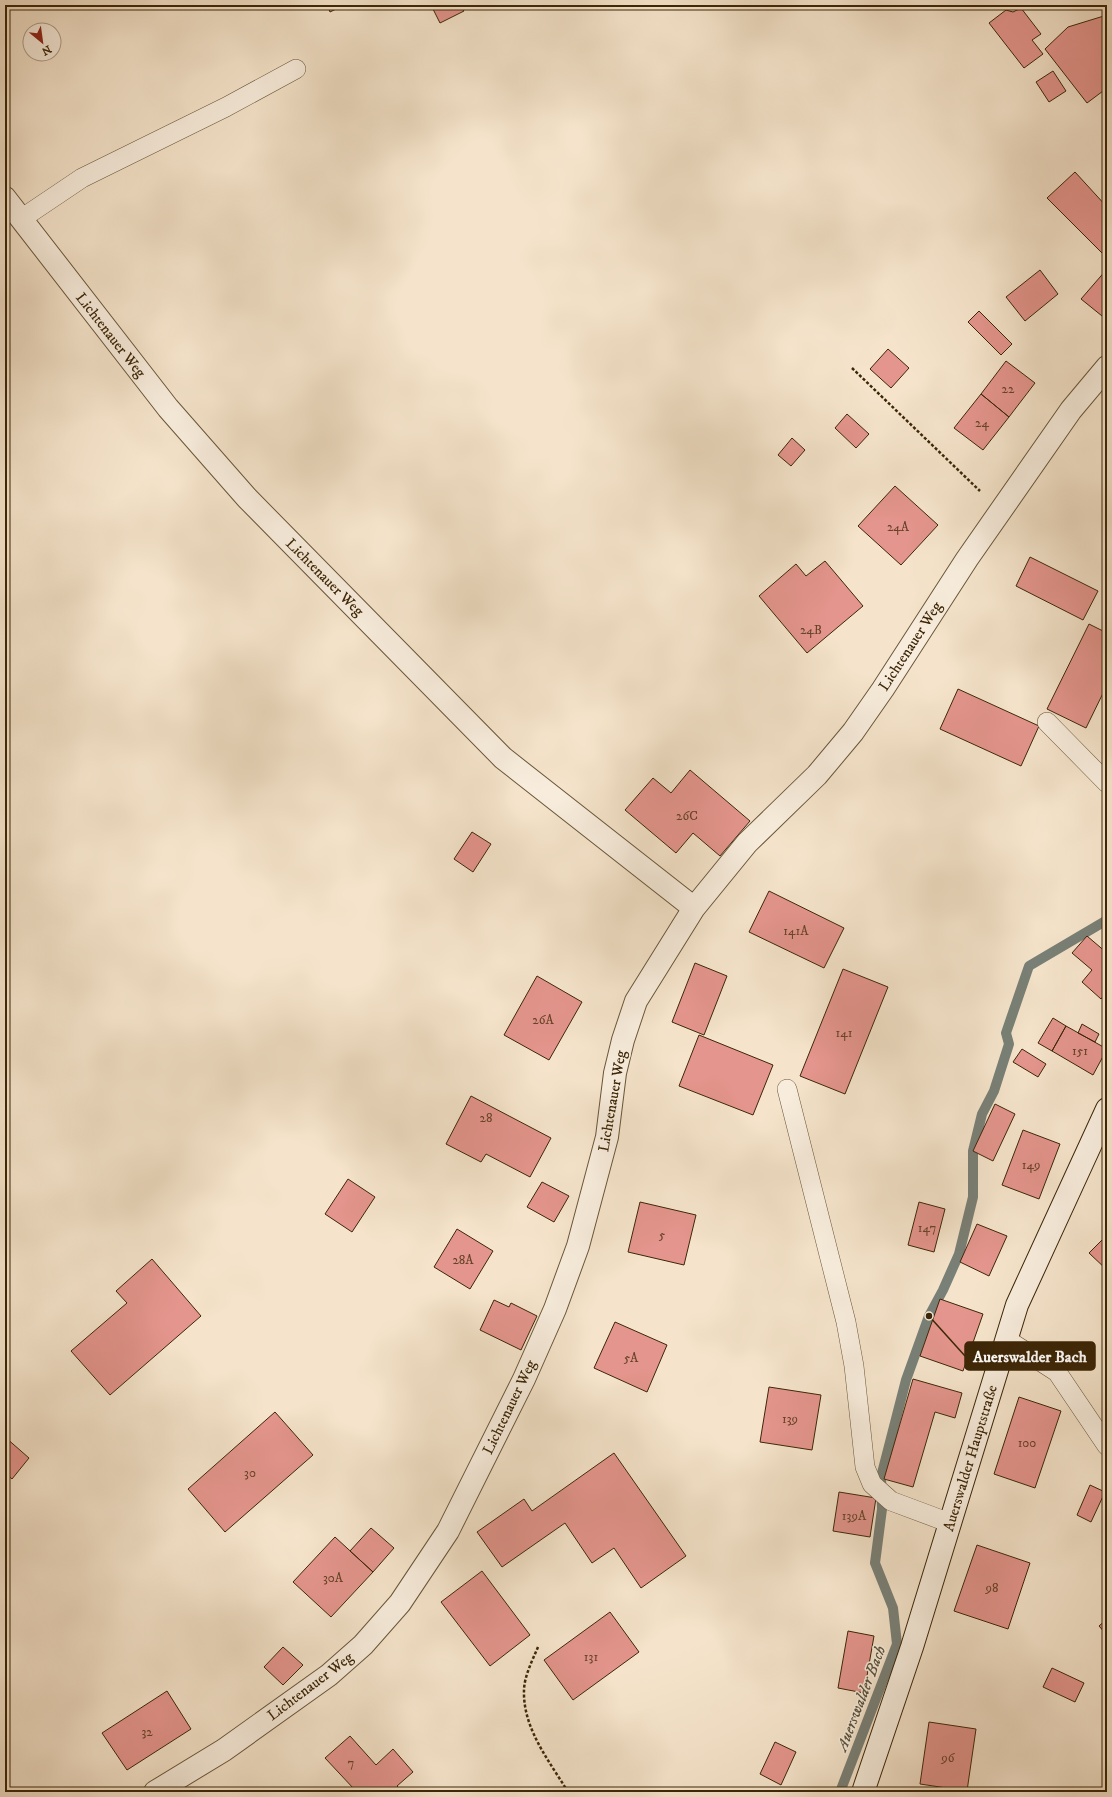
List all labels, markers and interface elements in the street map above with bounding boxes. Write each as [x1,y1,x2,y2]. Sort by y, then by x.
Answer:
north arrow [22,22,62,62]
text: N [39,42,54,58]
street label: Lichtenauer Weg [71,289,150,382]
house number: 22 [1002,381,1015,397]
house number: 24 [975,415,989,431]
house number: 24A [887,519,910,535]
street label: Lichtenauer Weg [282,534,368,621]
street label: Lichtenauer Weg [874,597,947,695]
house number: 24B [800,622,822,638]
house number: 26C [676,808,698,824]
house number: 141A [783,923,809,939]
house number: 26A [532,1012,554,1028]
house number: 141 [835,1025,853,1041]
house number: 151 [1072,1043,1088,1059]
street label: Lichtenauer Weg [594,1048,631,1153]
house number: 28 [480,1110,492,1126]
house number: 149 [1022,1157,1040,1173]
house number: 147 [918,1220,936,1236]
house number: 5 [659,1227,666,1243]
house number: 28A [452,1252,474,1268]
callout: Auerswalder Bach [965,1342,1095,1370]
text: Auerswalder Bach [972,1347,1088,1367]
house number: 5A [624,1350,639,1366]
street label: Lichtenauer Weg [478,1356,541,1458]
street label: Auerswalder Hauptstraße [939,1383,1002,1534]
house number: 139 [782,1411,798,1427]
house number: 100 [1018,1435,1036,1451]
house number: 30 [244,1465,256,1481]
house number: 139A [842,1508,867,1524]
house number: 30A [323,1570,344,1586]
house number: 98 [985,1580,999,1596]
water label: Auerswalder Bach [831,1643,890,1756]
street label: Lichtenauer Weg [263,1647,358,1725]
house number: 131 [584,1649,598,1665]
house number: 32 [141,1724,153,1740]
house number: 96 [940,1750,956,1766]
house number: 7 [348,1755,355,1771]

